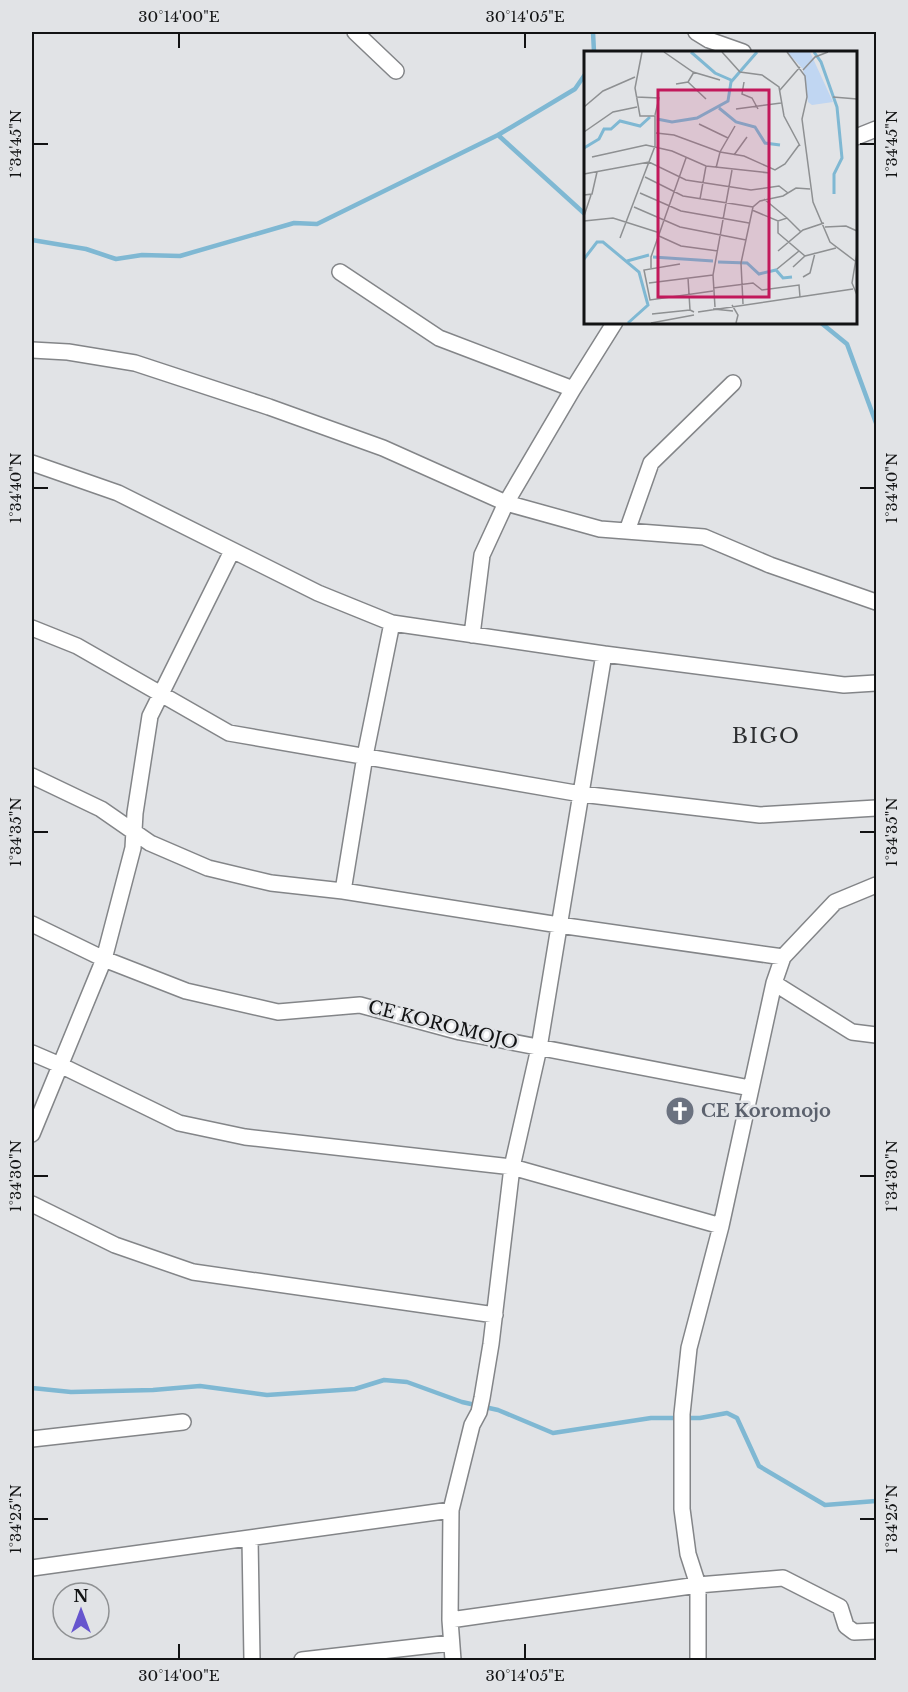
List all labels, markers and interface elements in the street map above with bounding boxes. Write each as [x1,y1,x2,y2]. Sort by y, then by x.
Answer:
text: 30°14'00"E [138,7,220,26]
text: 30°14'05"E [485,7,565,26]
inset map [584,51,857,324]
text: 1°34'45"N [6,110,25,178]
text: 1°34'45"N [882,110,901,178]
text: 1°34'40"N [6,453,25,523]
text: 1°34'40"N [882,453,901,523]
district label: BIGO [732,723,800,749]
text: 1°34'35"N [6,797,25,867]
text: 1°34'35"N [882,797,901,867]
street label: CE KOROMOJO [366,996,520,1054]
church icon: CE Koromojo [664,1095,696,1127]
place label: CE Koromojo [701,1100,831,1122]
text: 1°34'30"N [6,1140,25,1212]
text: 1°34'30"N [882,1140,901,1212]
text: 1°34'25"N [6,1484,25,1554]
text: 1°34'25"N [882,1484,901,1554]
north arrow [51,1581,111,1641]
text: N [73,1586,89,1606]
text: 30°14'00"E [138,1666,220,1685]
text: 30°14'05"E [485,1666,565,1685]

